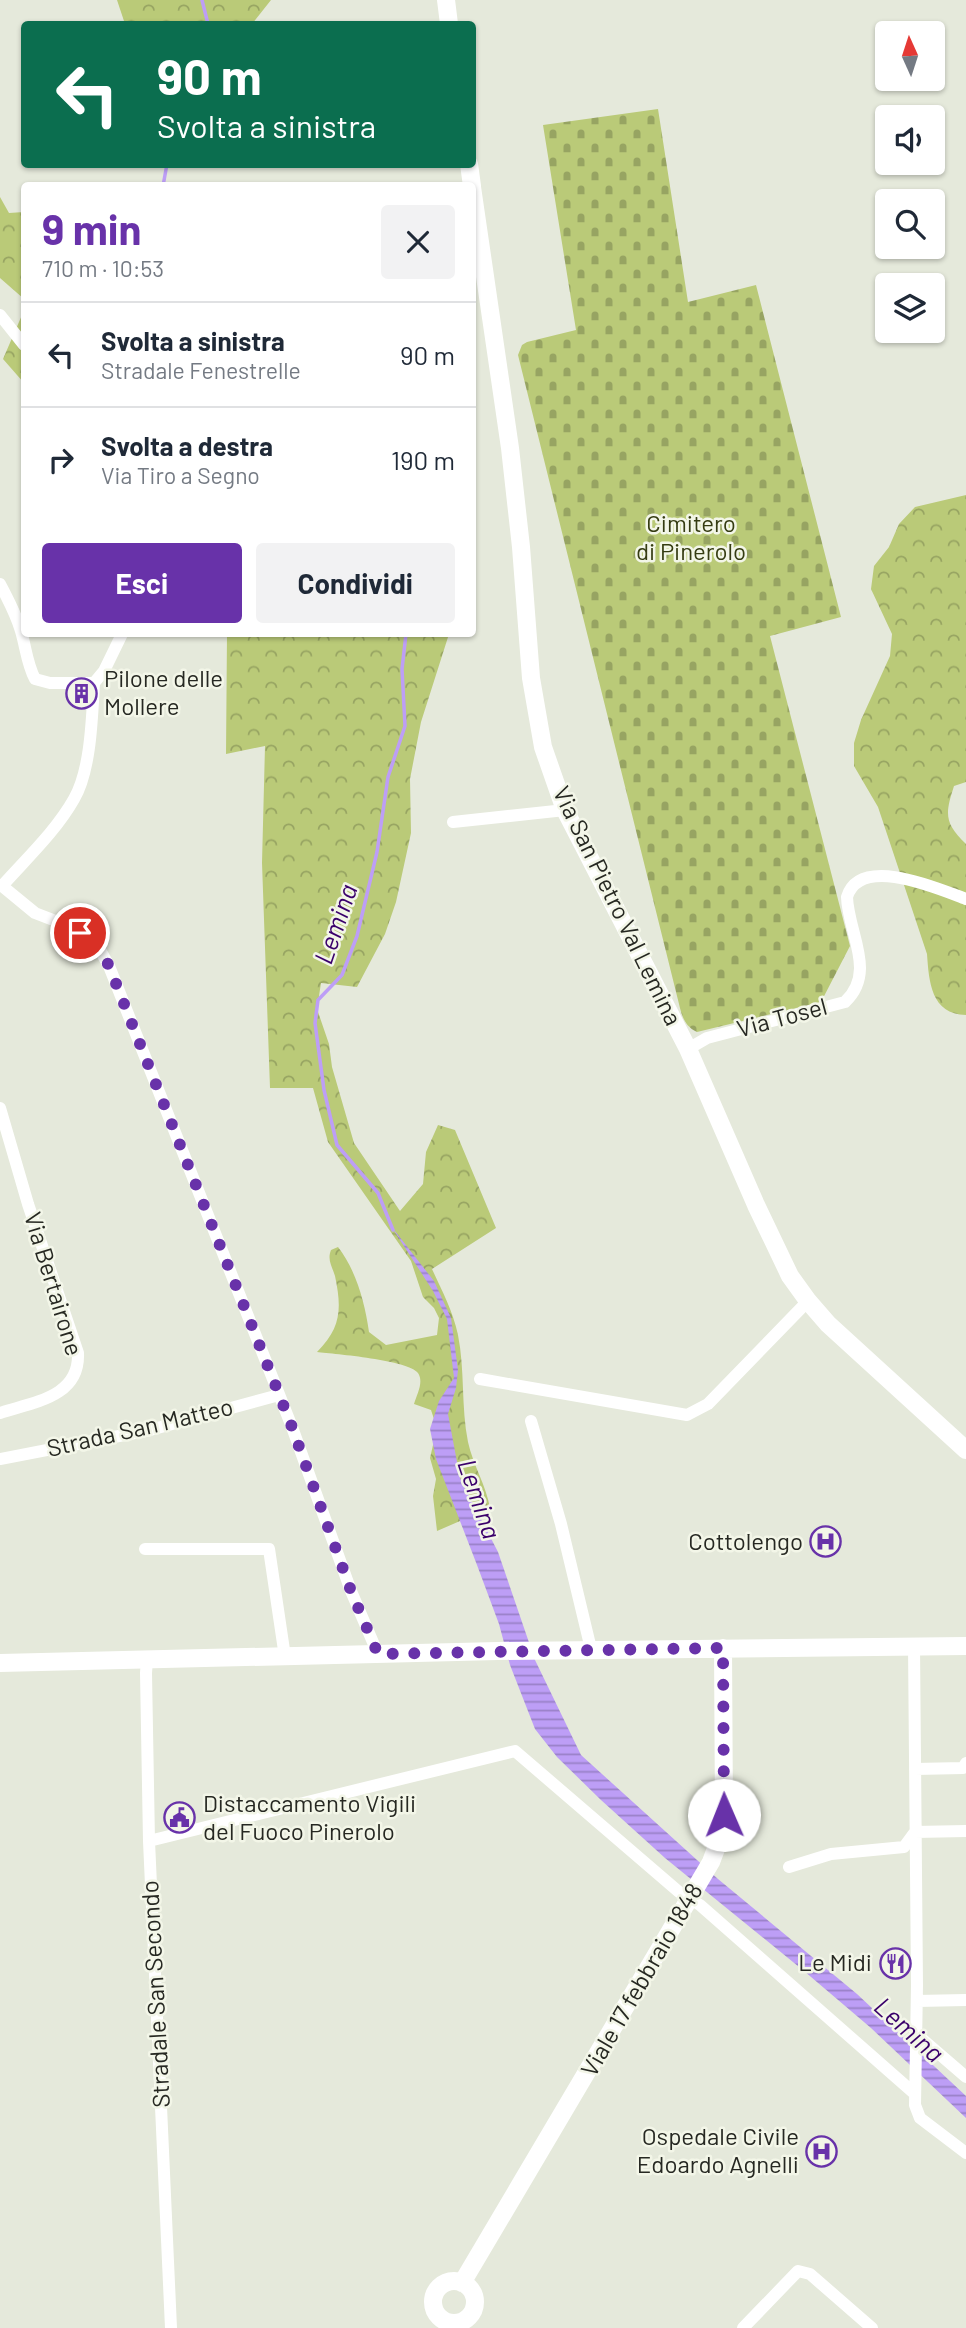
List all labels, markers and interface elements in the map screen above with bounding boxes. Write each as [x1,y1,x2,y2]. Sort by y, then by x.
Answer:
north arrow [875,21,945,91]
map controls [875,21,945,343]
text: 90 m [157,46,262,105]
icon: left [42,49,133,140]
button: sound [875,105,945,175]
text: Svolta a sinistra [157,106,376,144]
button: search [875,189,945,259]
text: 9 min [42,203,141,253]
button: close [381,205,455,279]
text: 710 m · 10:53 [42,254,164,282]
button: layers [875,273,945,343]
text: Svolta a sinistra [101,325,285,356]
icon: left [42,336,80,374]
text: 90 m [400,339,455,370]
text: Stradale Fenestrelle [101,356,301,384]
text: Svolta a destra [101,430,273,461]
icon: right [42,441,80,479]
text: 190 m [391,444,455,475]
text: Via Tiro a Segno [101,461,260,489]
park label: Cimitero di Pinerolo [636,508,746,565]
button: Esci [42,543,242,623]
button: Condividi [256,543,455,623]
place label: Pilone delle Mollere [104,663,223,720]
building icon: Pilone delle Mollere [64,676,98,710]
street label: Via San Pietro Val Lemina [548,781,689,1030]
water label: Lemina [307,879,363,968]
pin [50,903,110,963]
icon: arrive [61,914,99,952]
street label: Via Tosel [733,991,830,1042]
street label: Via Bertairone [19,1208,90,1359]
street label: Strada San Matteo [44,1391,236,1462]
water label: Lemina [452,1454,508,1543]
hospital icon: Cottolengo [809,1525,843,1559]
place label: Cottolengo [688,1526,803,1555]
position arrow [687,1778,761,1852]
place label: Distaccamento Vigili del Fuoco Pinerolo [203,1788,416,1845]
public building icon: Distaccamento Vigili del Fuoco Pinerolo [163,1801,197,1835]
street label: Viale 17 febbraio 1848 [574,1878,708,2081]
street label: Stradale San Secondo [134,1880,175,2108]
restaurant icon: Le Midi [878,1946,912,1980]
place label: Le Midi [798,1947,872,1976]
water label: Lemina [869,1990,951,2068]
place label: Ospedale Civile Edoardo Agnelli [637,2121,799,2178]
hospital icon: Ospedale Civile Edoardo Agnelli [805,2134,839,2168]

